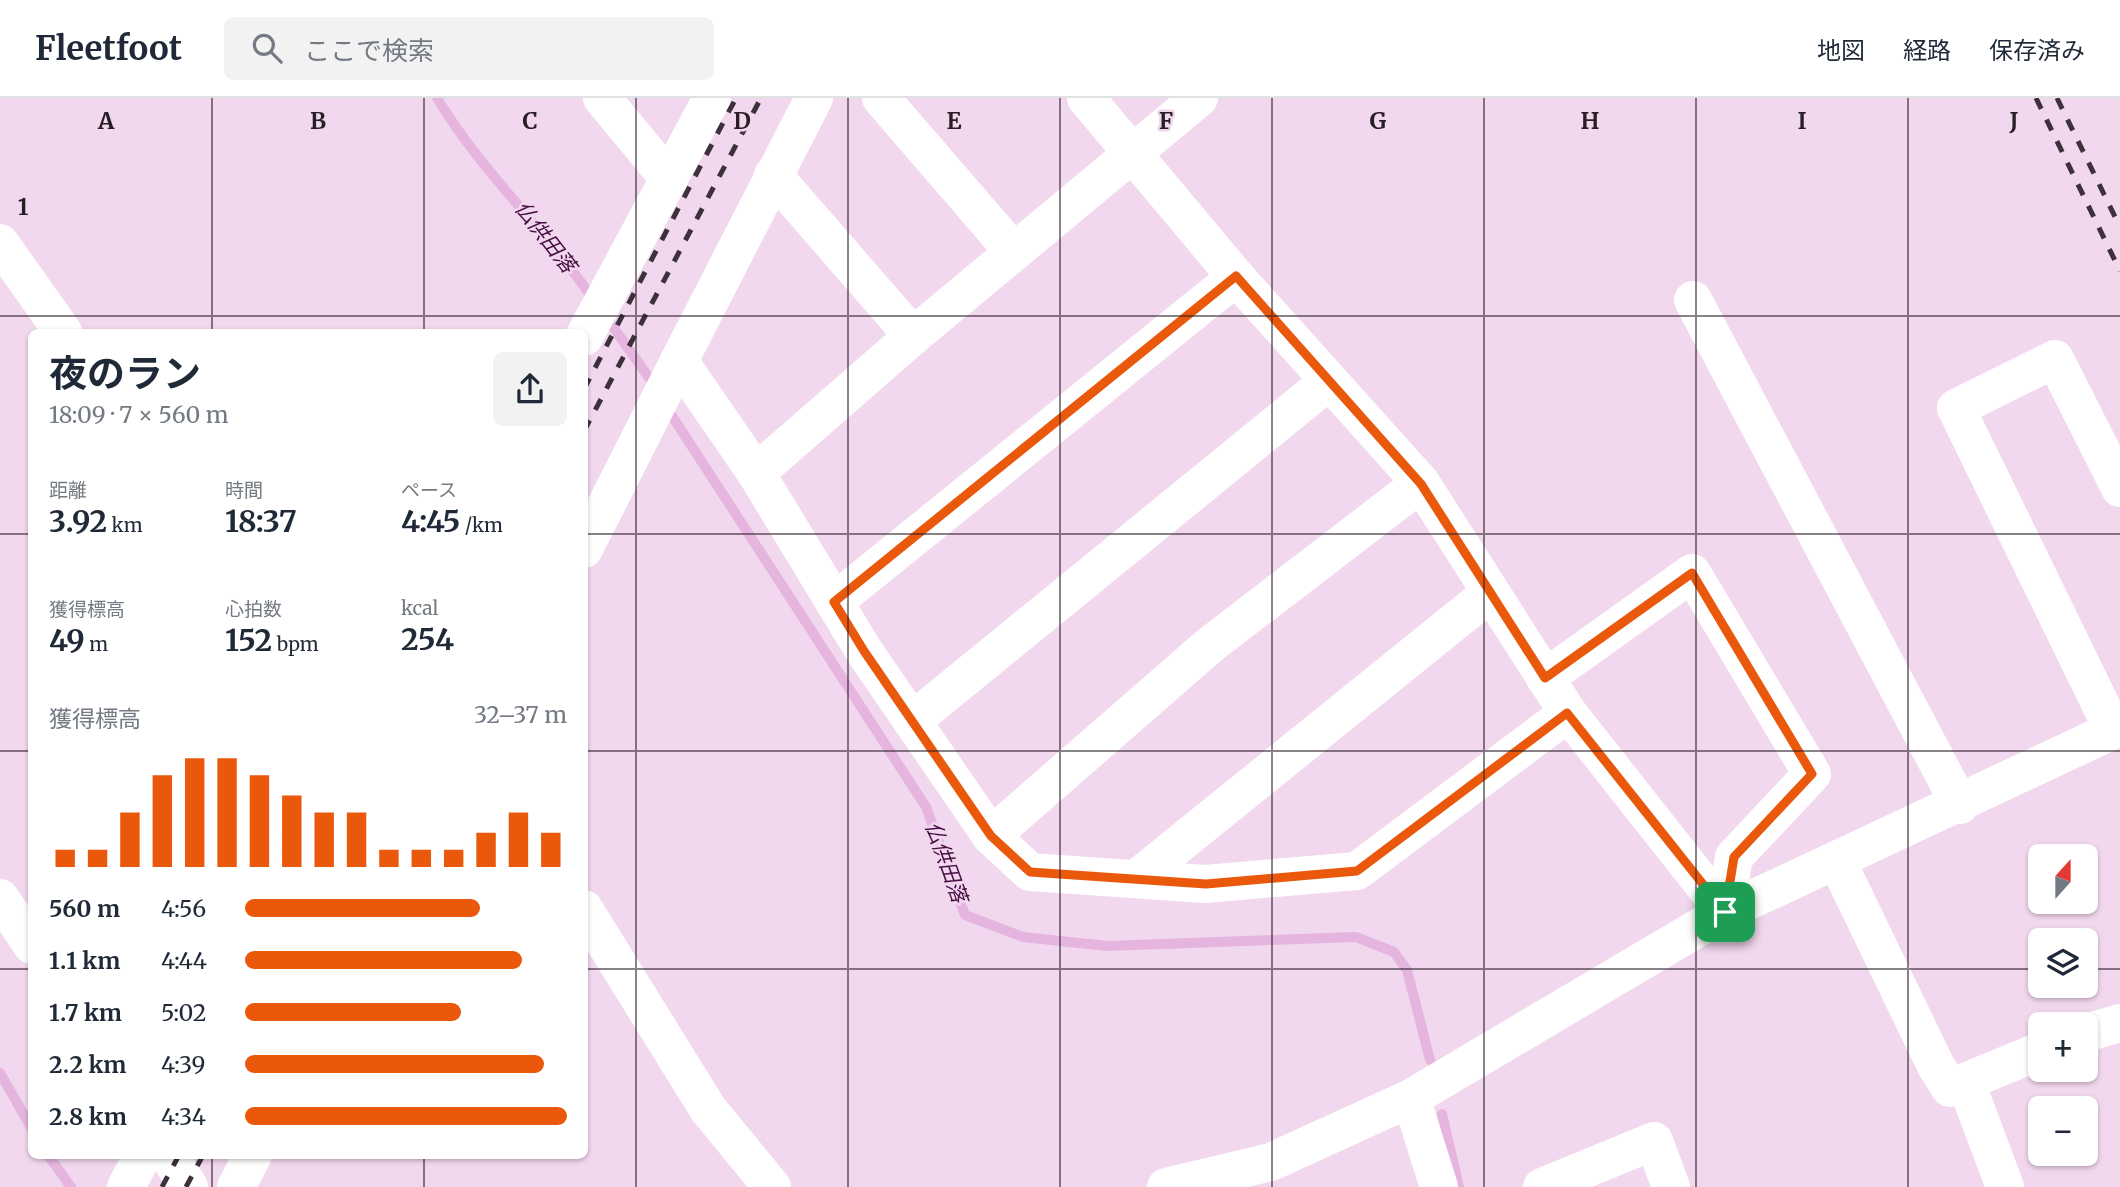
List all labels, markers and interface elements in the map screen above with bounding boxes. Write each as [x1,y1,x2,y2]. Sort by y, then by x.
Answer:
search box [224,17,714,80]
text: Fleetfoot [35,28,182,69]
icon: search [248,29,286,67]
text: ここで検索 [304,34,434,67]
text: 地図 [1817,35,1865,66]
text: 経路 [1903,35,1951,66]
text: 保存済み [1989,35,2085,66]
text: A [97,106,115,135]
text: B [310,106,326,135]
text: C [522,106,538,135]
text: D [733,106,751,135]
text: E [946,106,962,135]
text: F [1159,106,1173,135]
text: G [1370,106,1387,135]
text: H [1581,106,1600,135]
text: I [1797,106,1807,135]
text: J [2008,106,2019,135]
text: 1 [18,192,29,221]
water label: 仏供田落 [509,195,584,280]
text: 夜のラン [49,350,201,397]
button: share [493,352,567,426]
text: 18:09 · 7 × 560 m [49,400,229,429]
text: 距離 [49,478,87,502]
text: 時間 [225,478,263,502]
text: ペース [401,478,457,502]
text: 3.92 [49,502,107,540]
text: 18:37 [225,502,297,540]
text: 4:45 [401,502,460,540]
text: km [107,513,143,537]
text: /km [460,513,503,537]
text: kcal [401,596,438,620]
text: 獲得標高 [49,597,125,621]
text: 心拍数 [225,597,282,621]
text: 254 [401,620,454,658]
text: 49 [49,621,85,659]
text: 152 [225,621,272,659]
text: m [85,632,108,656]
text: bpm [272,632,319,656]
text: 32–37 m [474,700,567,729]
text: 獲得標高 [49,704,141,733]
water label: 仏供田落 [919,818,975,909]
north arrow [2028,844,2098,914]
map controls [2028,844,2098,1166]
pin [1695,882,1755,942]
icon: arrive [1706,893,1744,931]
text: 560 m [49,894,120,923]
text: 4:56 [161,894,206,923]
button: layers [2028,928,2098,998]
text: 1.1 km [49,946,120,975]
text: 4:44 [161,946,207,975]
text: 1.7 km [49,998,122,1027]
text: 5:02 [161,998,206,1027]
button: + [2028,1012,2098,1082]
text: 2.2 km [49,1050,127,1079]
text: 4:39 [161,1050,205,1079]
button: − [2028,1096,2098,1166]
text: 2.8 km [49,1102,127,1131]
text: 4:34 [161,1102,206,1131]

